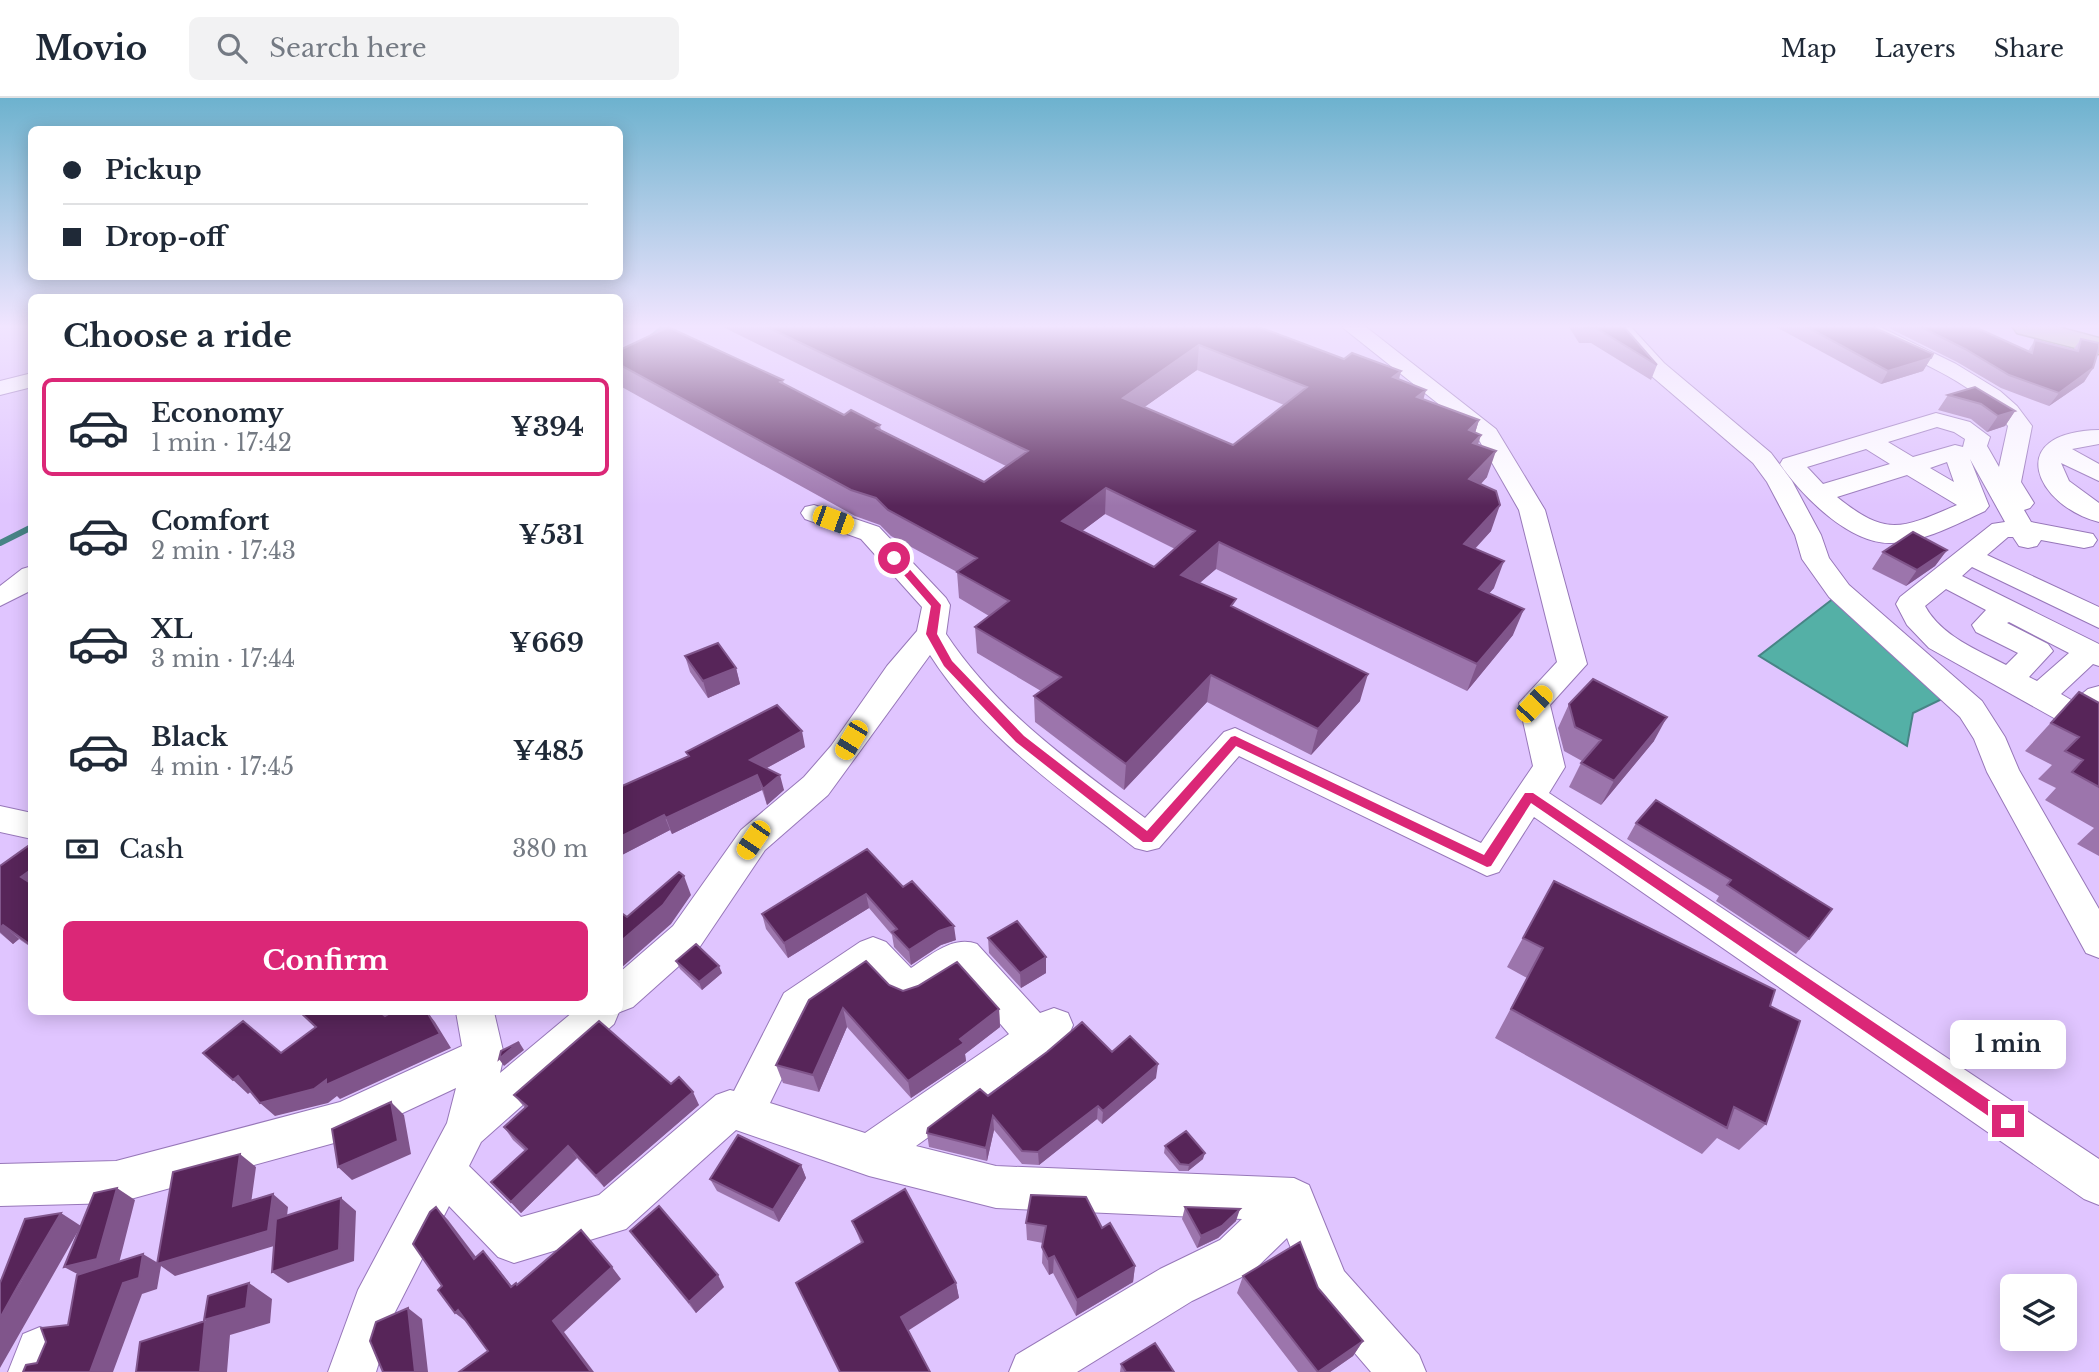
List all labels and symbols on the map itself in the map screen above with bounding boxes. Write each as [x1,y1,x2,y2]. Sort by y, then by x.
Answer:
car [810,503,857,537]
route start [878,542,910,574]
car [1512,681,1557,727]
car [832,717,871,763]
car [733,817,774,863]
callout: 1 min [1950,1020,2066,1068]
route end [1992,1105,2024,1137]

